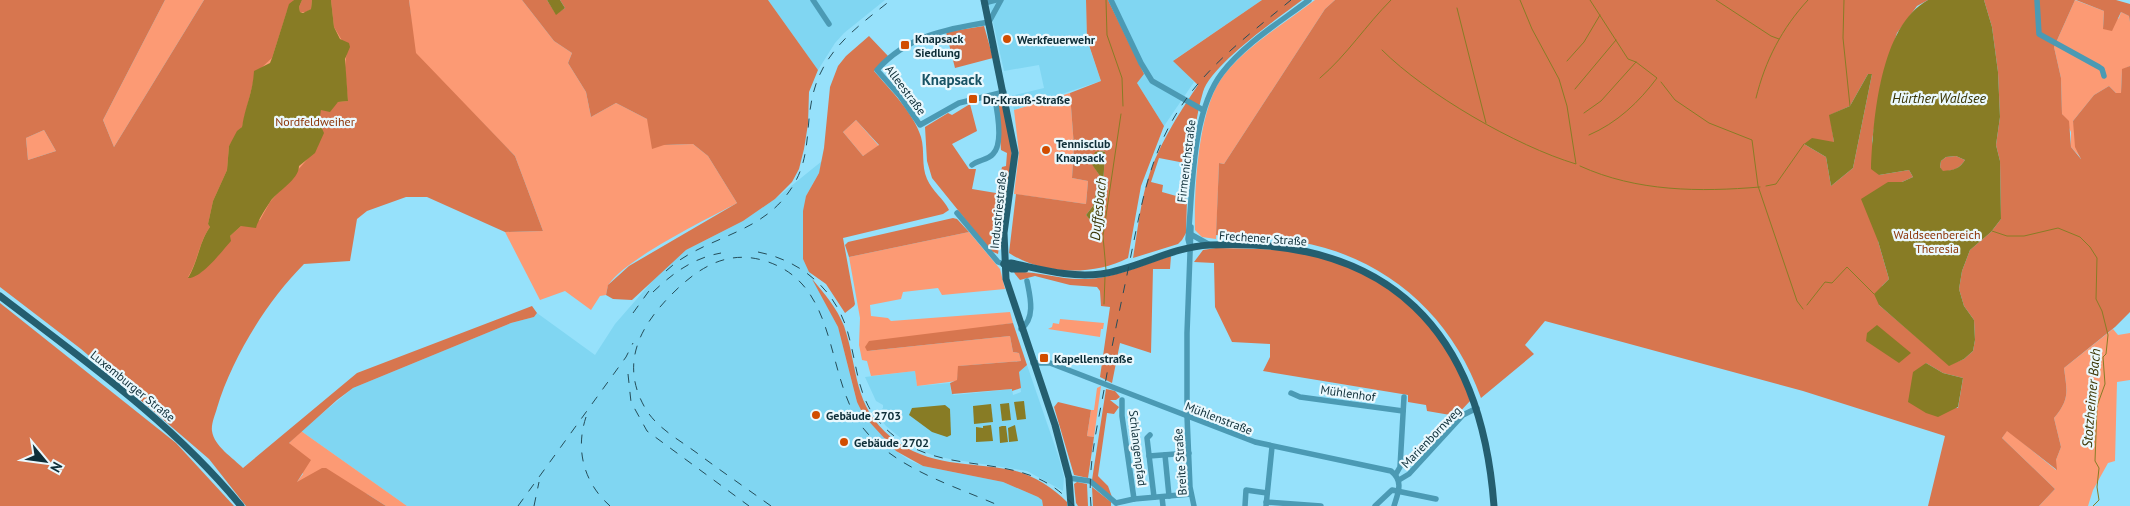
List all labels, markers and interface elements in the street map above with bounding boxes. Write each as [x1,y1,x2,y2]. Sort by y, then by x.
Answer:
place label: Knapsack Siedlung [915,31,963,60]
place label: Werkfeuerwehr [1017,32,1096,47]
marker: Werkfeuerwehr [1001,33,1013,45]
marker: Knapsack Siedlung [899,39,911,51]
street label: Alleestraße [882,62,930,118]
district label: Knapsack [922,70,983,89]
water label: Hürther Waldsee [1892,89,1986,107]
place label: Dr.-Krauß-Straße [983,92,1070,107]
marker: Dr.-Krauß-Straße [967,93,979,105]
park label: Nordfeldweiher [275,114,355,129]
street label: Firmenichstraße [1173,119,1199,203]
place label: Tennisclub Knapsack [1056,136,1111,165]
marker: Tennisclub Knapsack [1040,144,1052,156]
street label: Industriestraße [986,170,1010,250]
water label: Duffesbach [1086,177,1110,241]
street label: Frechener Straße [1219,227,1307,249]
park label: Waldseenbereich Theresia [1894,227,1980,256]
street label: Luxemburger Straße [88,347,178,425]
water label: Stotzheimer Bach [2078,348,2104,448]
place label: Kapellenstraße [1054,351,1133,366]
marker: Kapellenstraße [1038,352,1050,364]
street label: Mühlenhof [1320,382,1378,404]
street label: Mühlenstraße [1183,398,1255,438]
street label: Marienbornweg [1398,403,1464,471]
place label: Gebäude 2703 [826,408,901,423]
marker: Gebäude 2703 [810,409,822,421]
street label: Schlangenpfad [1126,409,1150,487]
street label: Breite Straße [1170,428,1190,496]
place label: Gebäude 2702 [854,435,929,450]
north arrow [20,436,70,486]
marker: Gebäude 2702 [838,436,850,448]
text: N [46,459,66,476]

